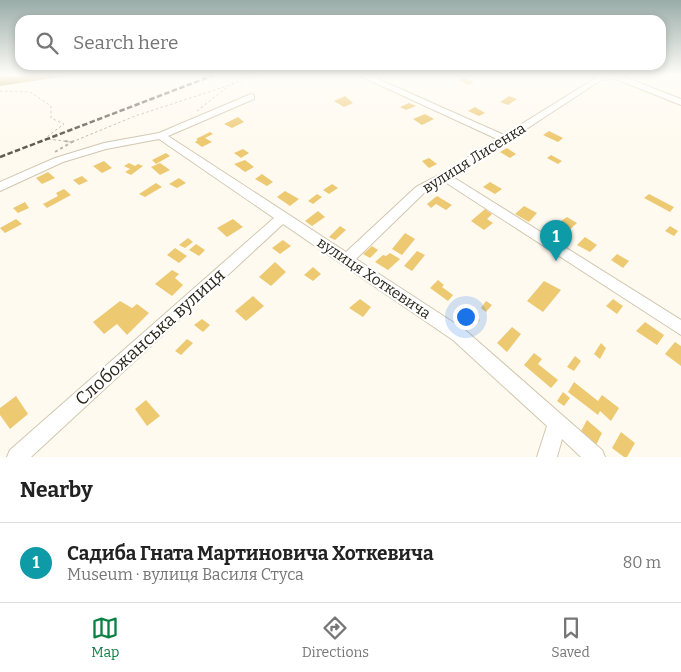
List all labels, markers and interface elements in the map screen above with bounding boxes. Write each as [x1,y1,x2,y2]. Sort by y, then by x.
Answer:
search box [15,15,666,70]
icon: search [33,29,61,57]
text: Search here [73,31,178,54]
street label: вулиця Лисенка [419,119,529,197]
pin: 1 [540,220,572,261]
street label: вулиця Хоткевича [314,233,434,323]
street label: Слобожанська вулиця [71,264,229,410]
your location [453,304,479,330]
text: Nearby [20,477,93,503]
text: Садиба Гната Мартиновича Хоткевича [67,542,434,565]
text: 1 [33,553,39,572]
text: 80 m [623,553,661,572]
text: Museum · вулиця Василя Стуса [67,565,304,584]
tab: Map [91,614,119,661]
tab: Directions [302,614,369,661]
tab: Saved [551,614,590,661]

